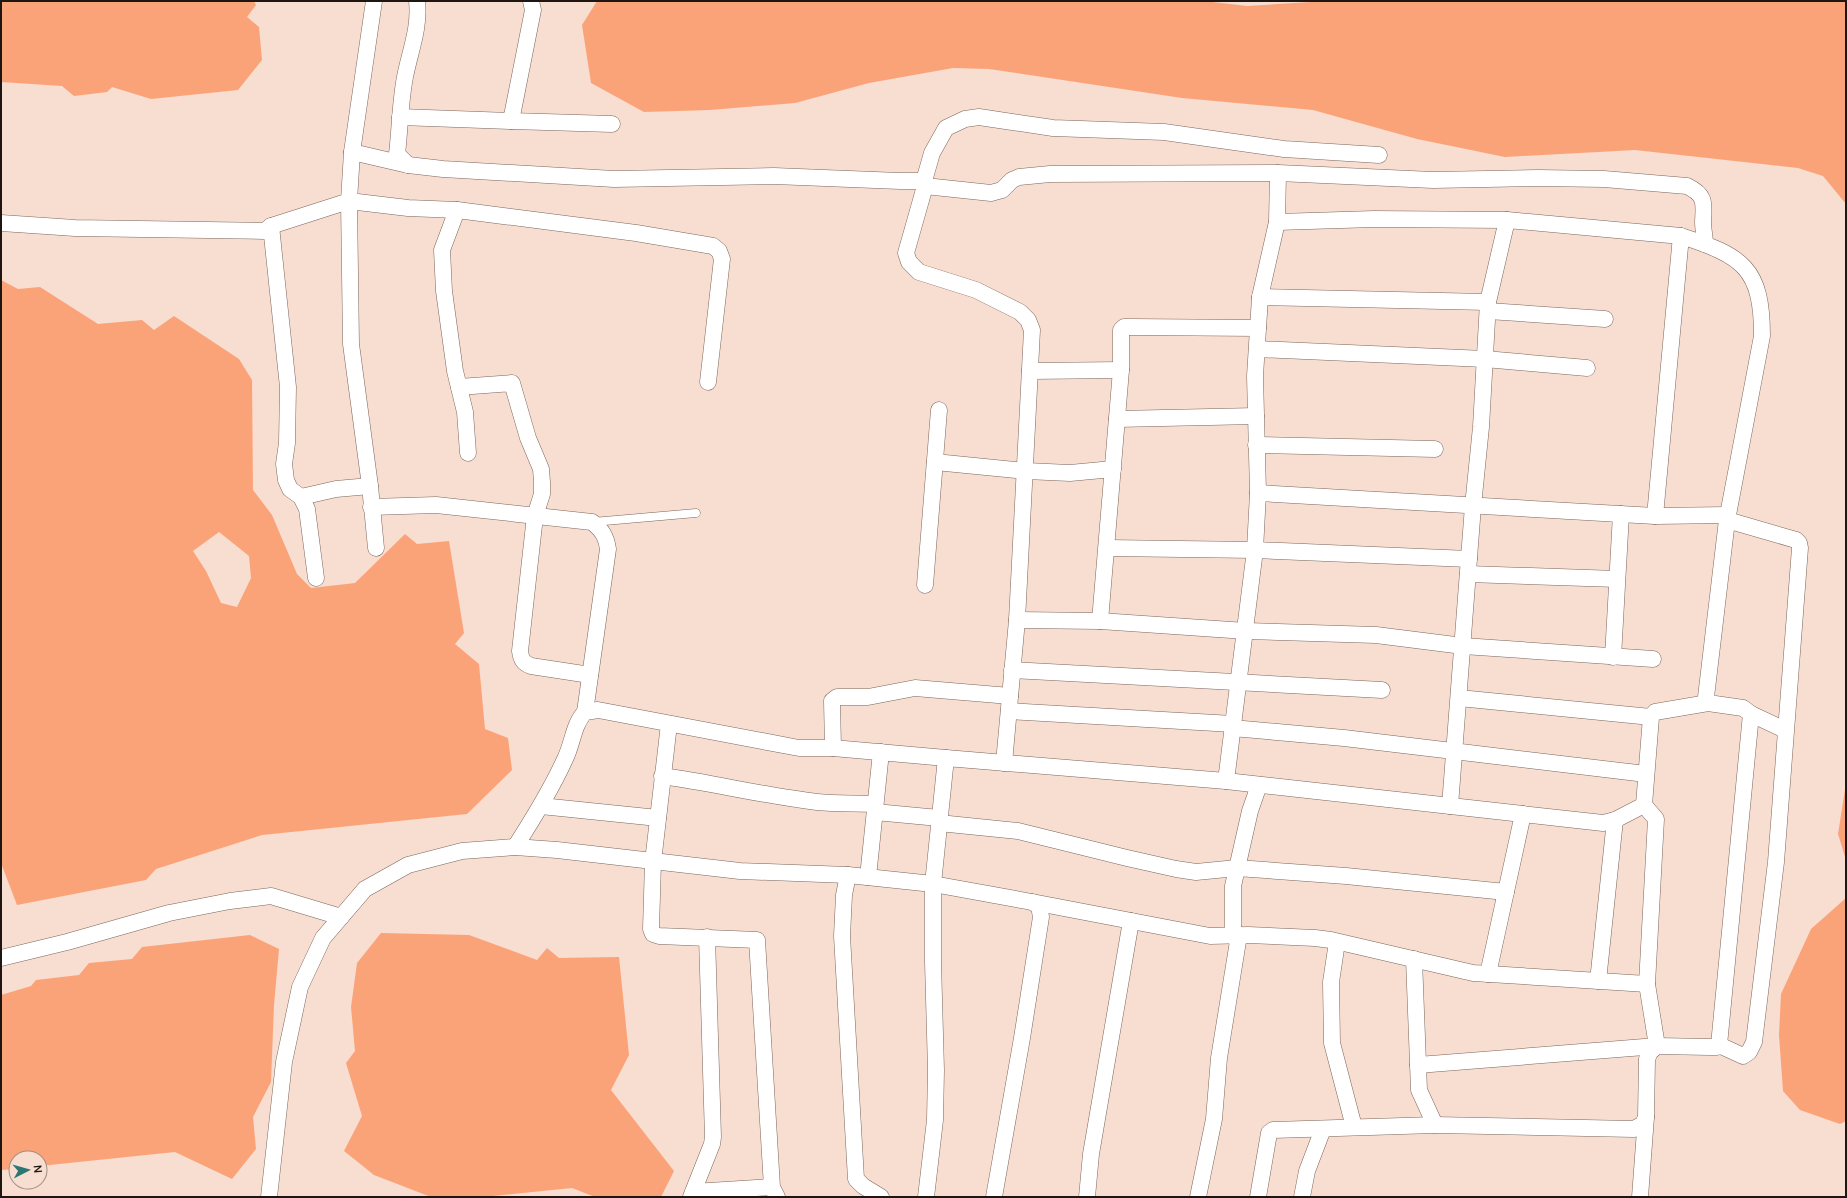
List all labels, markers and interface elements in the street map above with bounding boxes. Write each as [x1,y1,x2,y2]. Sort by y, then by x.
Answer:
north arrow [8,1150,48,1190]
text: N [31,1164,46,1174]

